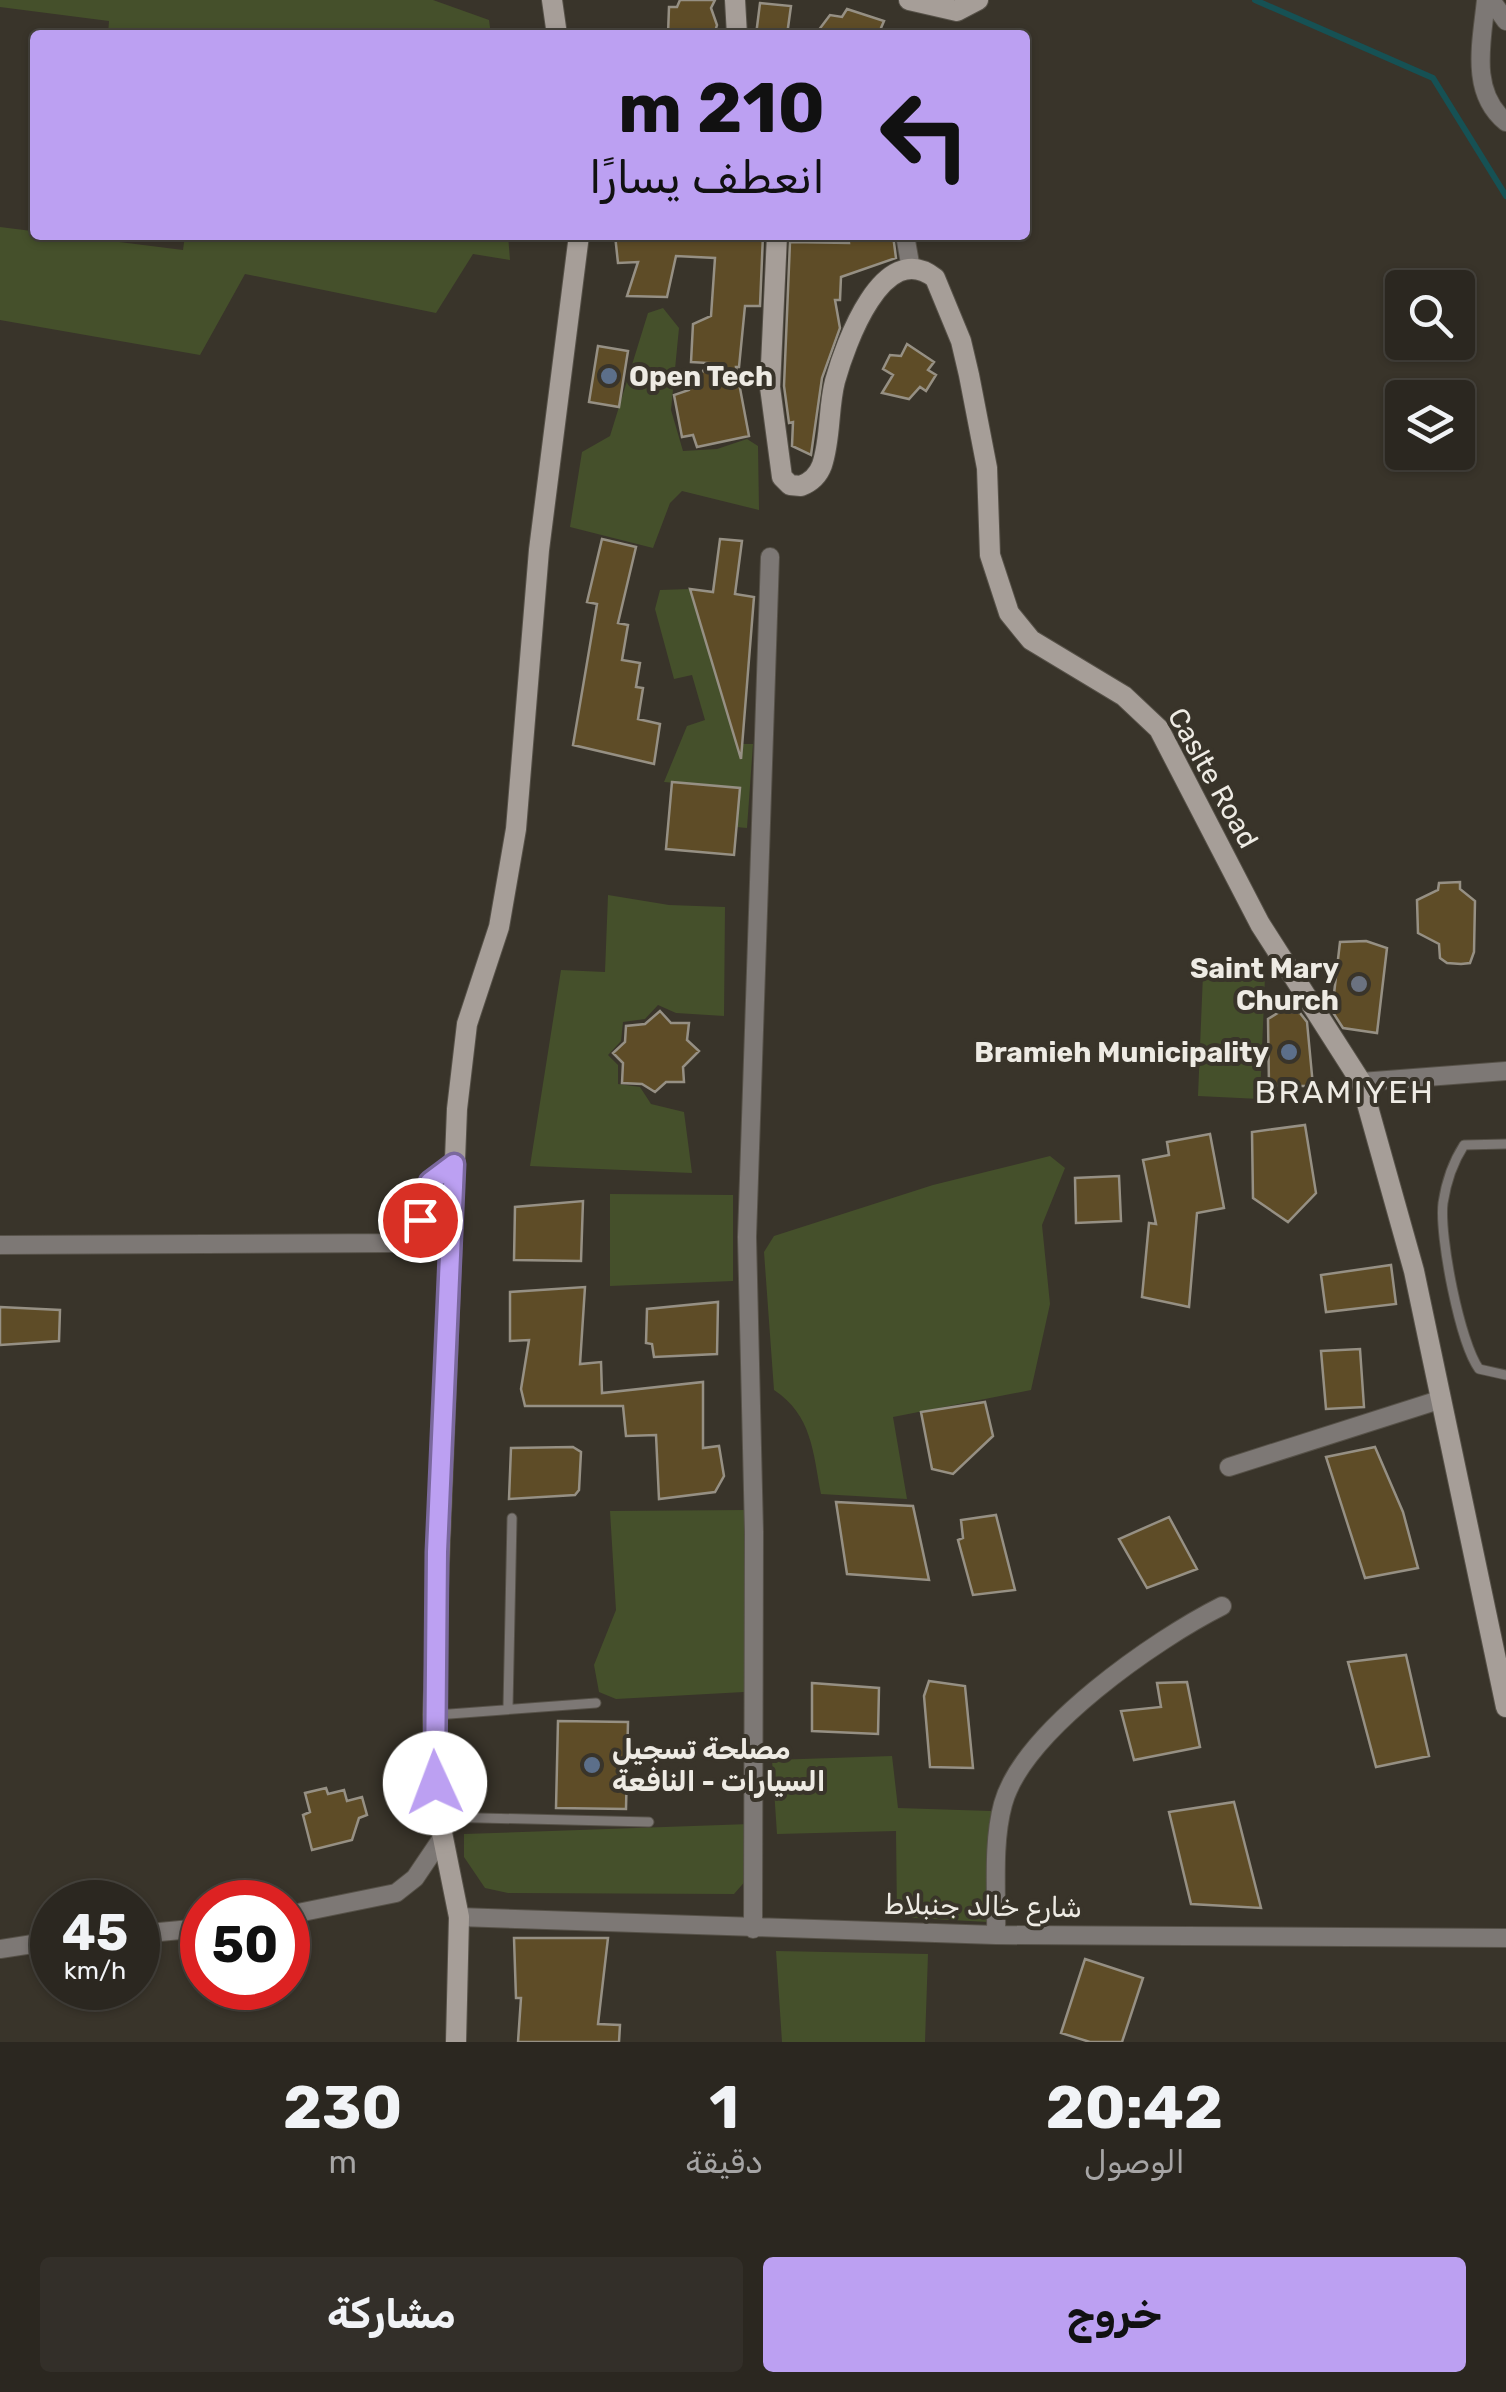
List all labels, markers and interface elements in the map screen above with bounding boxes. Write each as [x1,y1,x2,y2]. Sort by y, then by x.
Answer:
text: 210 m [618,67,825,150]
icon: left [860,70,990,200]
text: انعطف يسارًا [589,151,825,204]
map controls [1385,270,1475,470]
button: search [1385,270,1475,360]
place label: Open Tech [629,360,773,393]
marker: Open Tech [598,365,620,387]
button: layers [1385,380,1475,470]
street label: Caslte Road [1161,702,1265,854]
place label: Saint Mary Church [1190,952,1339,1017]
marker: Saint Mary Church [1348,973,1370,995]
place label: Bramieh Municipality [974,1036,1269,1069]
marker: Bramieh Municipality [1278,1041,1300,1063]
district label: BRAMIYEH [1255,1073,1435,1111]
pin [378,1178,463,1263]
icon: arrive [393,1193,448,1248]
position arrow [383,1731,487,1835]
place label: مصلحة تسجيل السيارات - النافعة [612,1733,826,1798]
marker: مصلحة تسجيل السيارات - النافعة [581,1754,603,1776]
speed limit sign: 50 [180,1880,310,2010]
street label: شارع خالد جنبلاط [883,1888,1082,1927]
text: 45 [62,1903,128,1963]
text: km/h [64,1956,126,1985]
text: 230 [283,2072,402,2143]
text: 1 [709,2072,739,2143]
text: 20:42 [1046,2072,1223,2143]
text: m [328,2143,357,2181]
text: دقيقة [685,2143,763,2181]
text: الوصول [1084,2143,1185,2181]
button: مشاركة [40,2257,743,2372]
button: خروج [763,2257,1466,2372]

